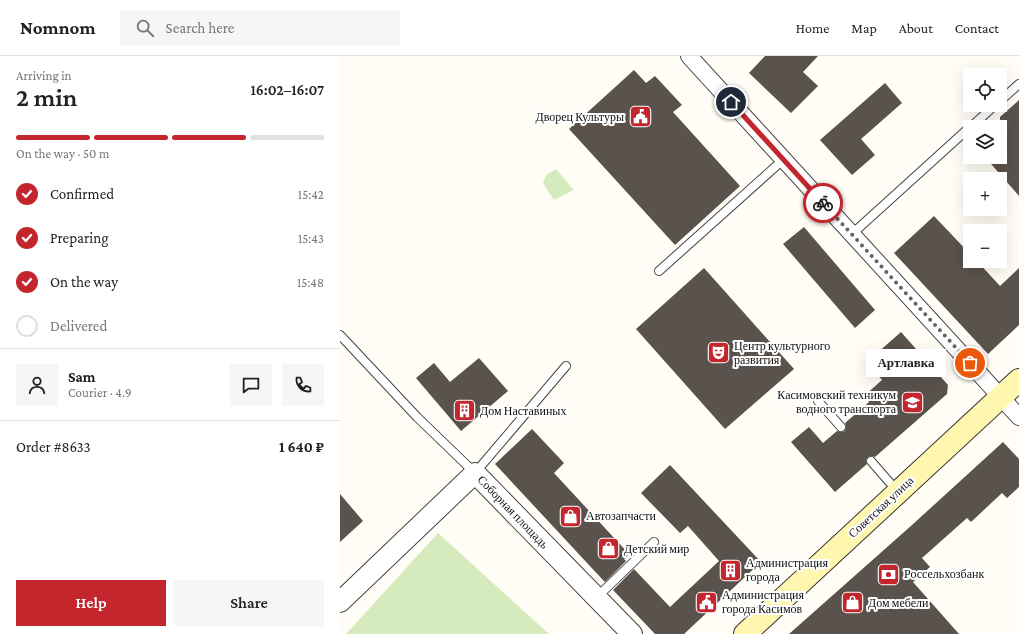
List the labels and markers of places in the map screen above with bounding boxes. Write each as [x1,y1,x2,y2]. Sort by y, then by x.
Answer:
pin [714,85,748,119]
public building icon: Дворец Культуры [627,104,653,130]
place label: Дворец Культуры [536,110,624,124]
place label: Центр культурного развития [734,339,830,367]
theatre icon: Центр культурного развития [706,340,732,366]
pin [953,346,987,380]
callout: Артлавка [866,349,946,377]
place label: Касимовский техникум водного транспорта [777,388,897,416]
school or university icon: Касимовский техникум водного транспорта [899,389,925,415]
building icon: Дом Наставиных [451,398,477,424]
place label: Дом Наставиных [480,404,566,418]
shop icon: Автозапчасти [557,503,583,529]
place label: Автозапчасти [586,509,656,523]
shop icon: Детский мир [596,536,622,562]
place label: Детский мир [624,542,689,556]
place label: Администрация города [746,556,829,584]
building icon: Администрация города [718,557,744,583]
bank icon: Россельхозбанк [876,561,902,587]
place label: Россельхозбанк [904,567,984,581]
place label: Администрация города Касимов [722,588,805,616]
public building icon: Администрация города Касимов [694,589,720,615]
shop icon: Дом мебели [839,590,865,616]
place label: Дом мебели [868,596,929,610]

